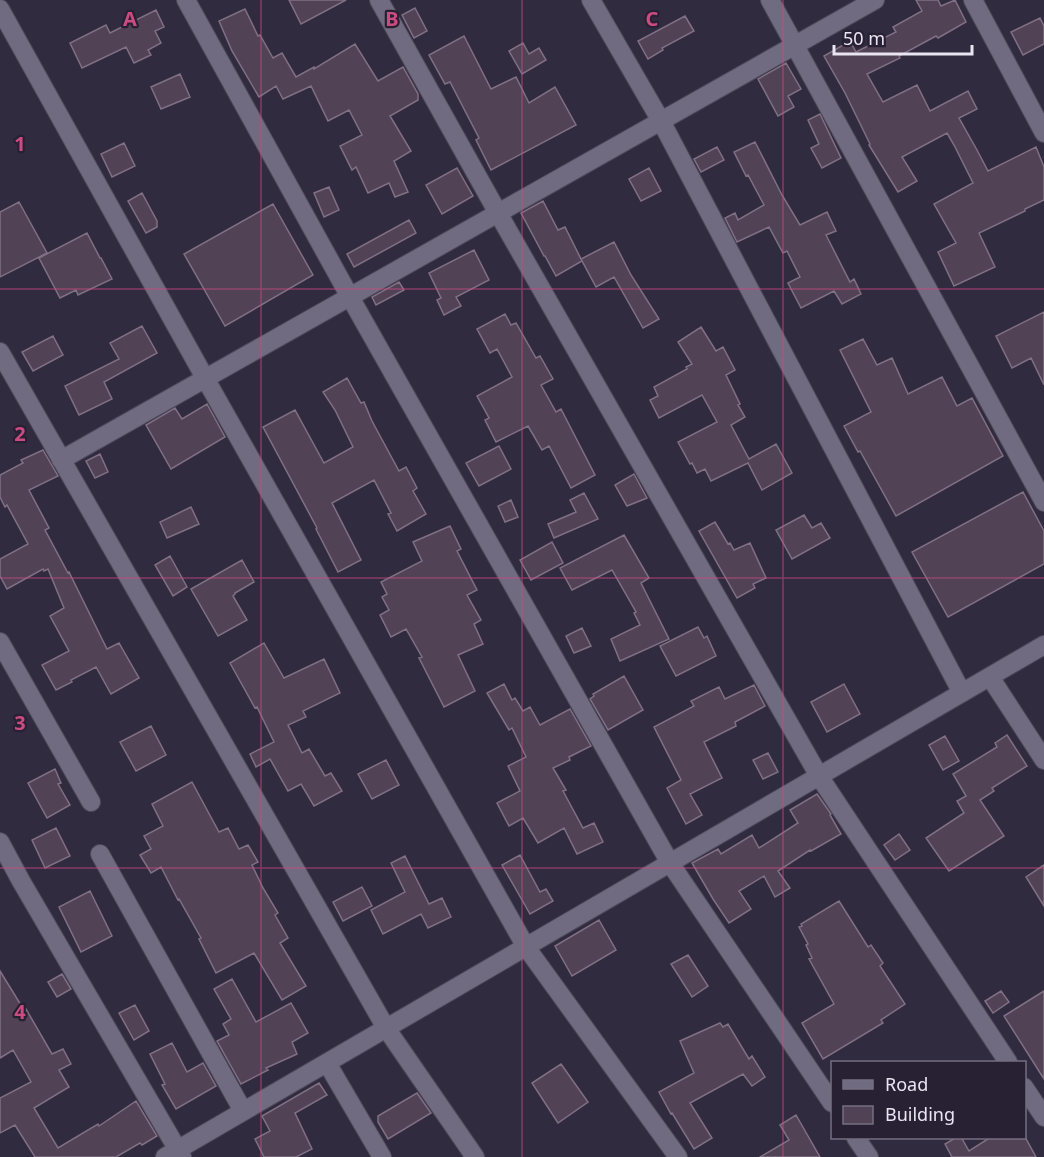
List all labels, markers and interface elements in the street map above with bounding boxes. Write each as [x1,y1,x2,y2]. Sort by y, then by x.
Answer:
text: A [123,5,137,32]
text: B [385,5,399,32]
text: C [646,5,659,32]
scale bar [834,18,972,56]
text: 50 m [843,26,885,50]
text: 1 [14,130,26,157]
text: 2 [14,420,26,447]
text: 3 [14,709,26,736]
text: 4 [14,998,26,1025]
legend [831,1061,1026,1139]
text: Road [885,1072,928,1096]
text: Building [885,1102,955,1126]

